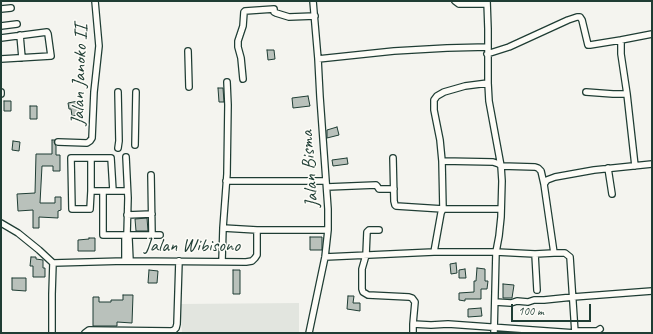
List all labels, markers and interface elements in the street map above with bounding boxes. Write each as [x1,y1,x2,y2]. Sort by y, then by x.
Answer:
street label: Jalan Janoko II [67,24,93,126]
street label: Jalan Bisma [296,130,324,208]
street label: Jalan Wibisono [144,235,240,257]
scale bar [513,296,593,322]
text: 100 m [518,303,544,319]

